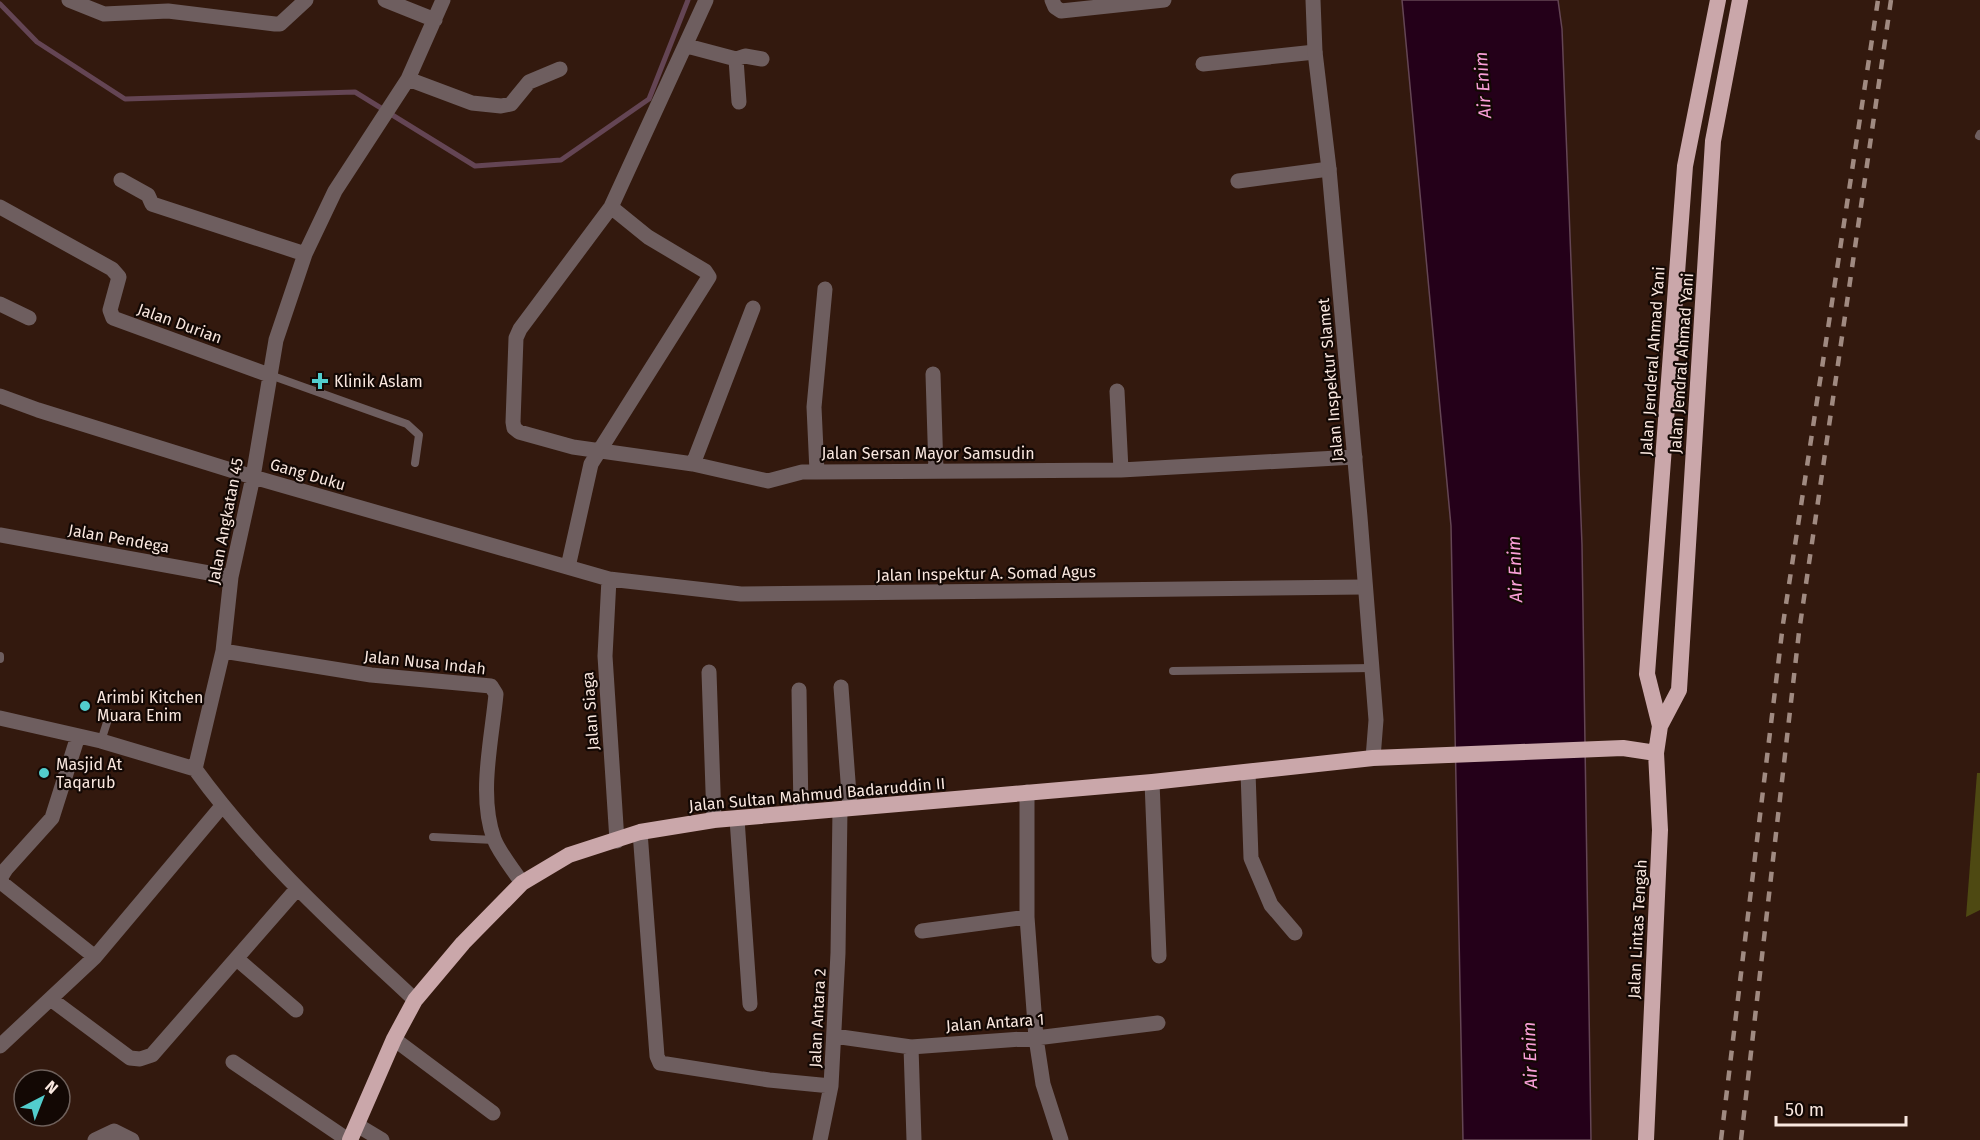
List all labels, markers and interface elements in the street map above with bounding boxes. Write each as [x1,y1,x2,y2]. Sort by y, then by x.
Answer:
water label: Air Enim [1470,51,1496,120]
street label: Jalan Jenderal Ahmad Yani [1636,266,1669,456]
street label: Jalan Jendral Ahmad Yani [1666,272,1697,454]
street label: Jalan Inspektur Slamet [1314,297,1347,463]
street label: Jalan Durian [135,299,225,348]
marker: Klinik Aslam [311,372,329,390]
place label: Klinik Aslam [334,372,423,391]
street label: Jalan Sersan Mayor Samsudin [821,444,1035,463]
street label: Gang Duku [268,455,348,494]
street label: Jalan Angkatan 45 [204,456,247,586]
street label: Jalan Pendega [67,520,171,557]
water label: Air Enim [1503,535,1527,604]
street label: Jalan Inspektur A. Somad Agus [876,562,1096,585]
street label: Jalan Nusa Indah [363,647,487,678]
street label: Jalan Siaga [578,671,603,751]
place label: Arimbi Kitchen Muara Enim [97,688,203,725]
marker: Arimbi Kitchen Muara Enim [78,699,92,713]
place label: Masjid At Taqarub [56,755,122,792]
marker: Masjid At Taqarub [37,766,51,780]
street label: Jalan Sultan Mahmud Badaruddin II [688,774,946,815]
street label: Jalan Lintas Tengah [1624,859,1651,999]
street label: Jalan Antara 2 [805,968,830,1068]
street label: Jalan Antara 1 [945,1010,1045,1035]
water label: Air Enim [1518,1021,1542,1090]
north arrow [12,1068,72,1128]
text: N [41,1077,62,1098]
scale bar [1776,1089,1906,1127]
text: 50 m [1785,1099,1824,1121]

